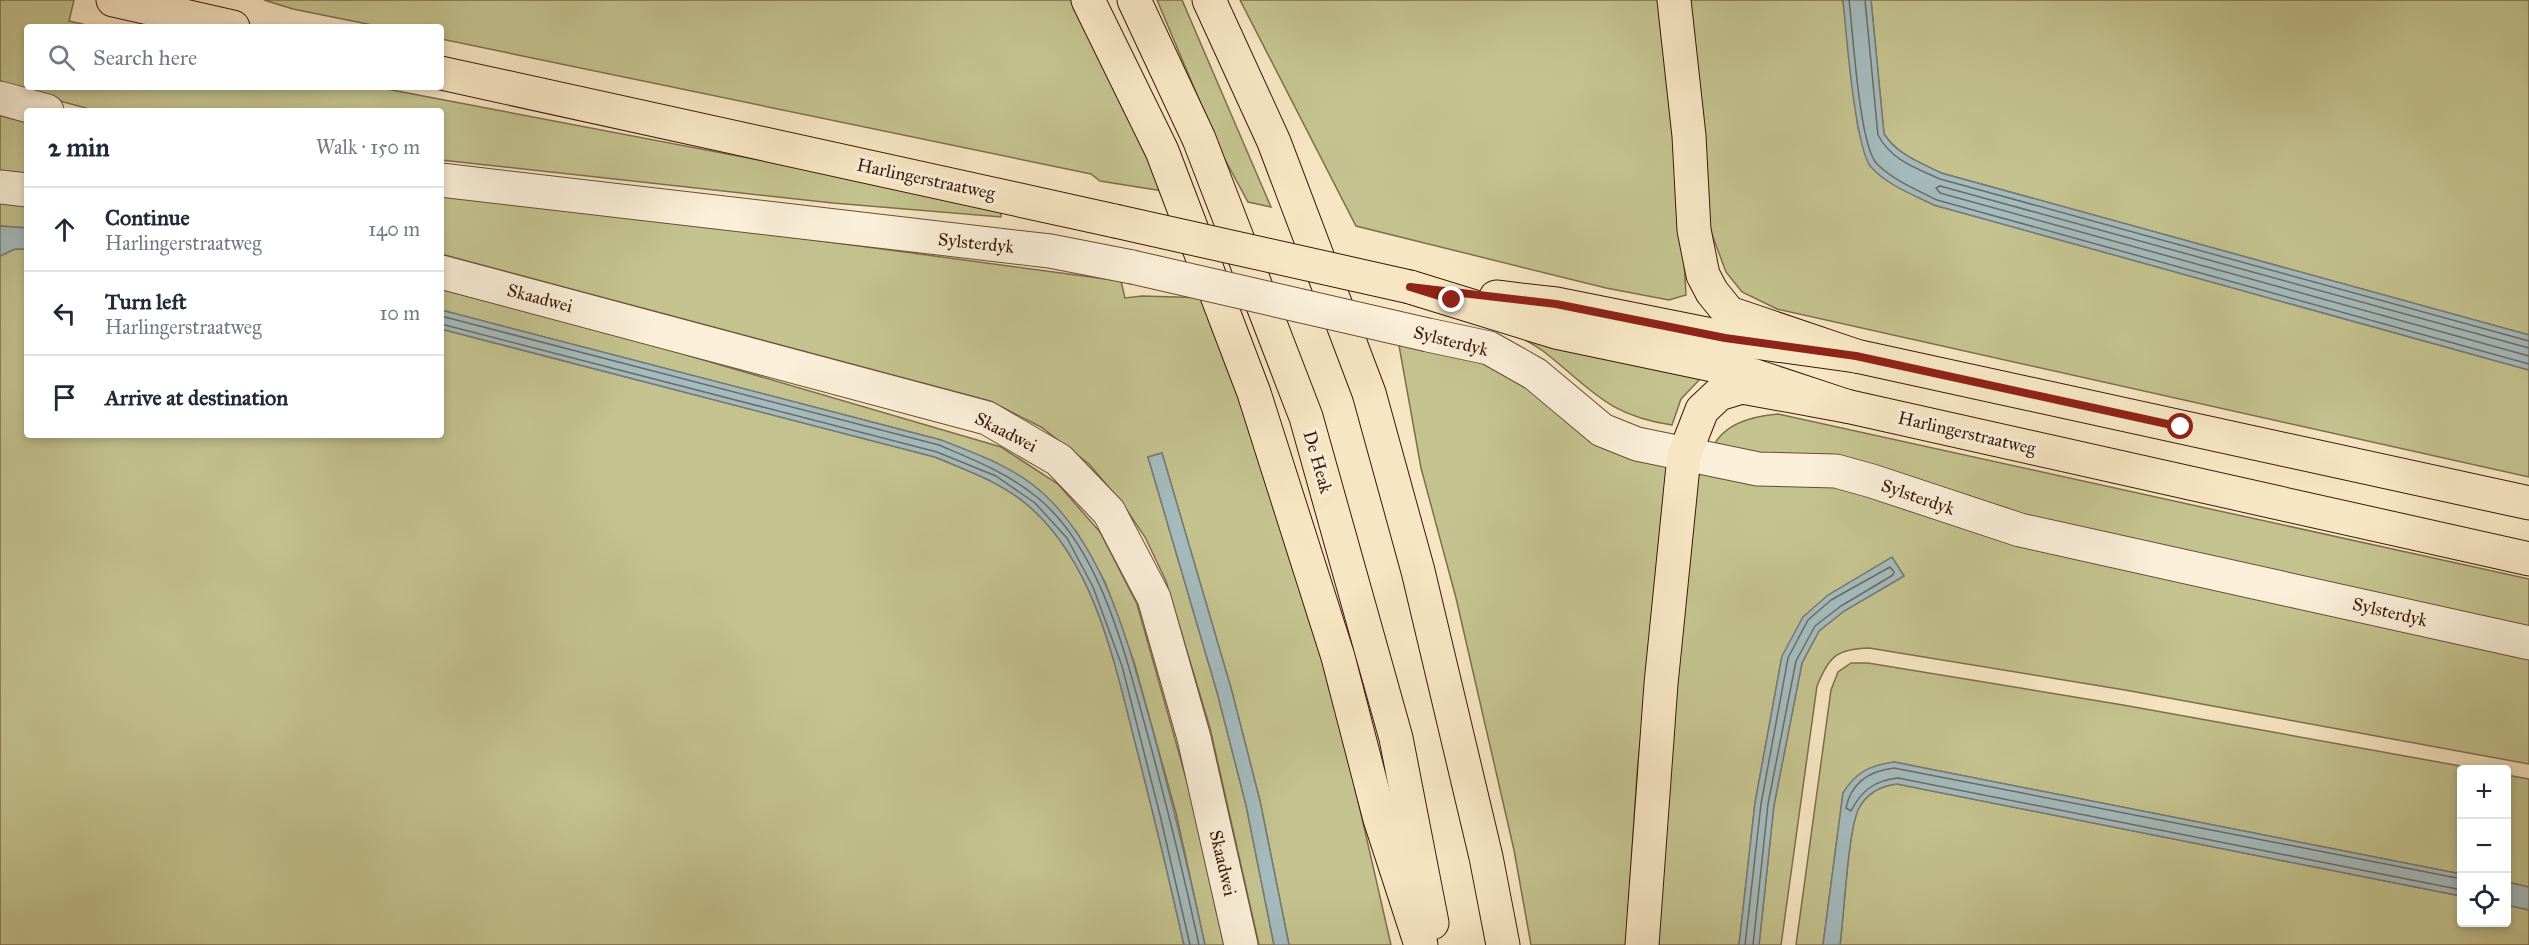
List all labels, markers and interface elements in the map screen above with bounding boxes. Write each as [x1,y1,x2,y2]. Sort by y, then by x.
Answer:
search box [24,24,444,90]
icon: search [45,41,78,74]
text: Search here [93,44,197,71]
text: 2 min [48,131,109,163]
text: Walk · 150 m [316,135,420,159]
street label: Harlingerstraatweg [855,154,998,206]
text: Continue [105,204,190,231]
icon: ahead [48,213,81,246]
text: 140 m [368,217,420,241]
street label: Sylsterdyk [937,228,1016,258]
text: Harlingerstraatweg [105,231,261,255]
street label: Skaadwei [505,279,575,317]
route end [1438,286,1464,312]
text: Turn left [105,288,187,315]
icon: left [48,297,81,330]
text: 10 m [379,301,420,325]
text: Harlingerstraatweg [105,315,261,339]
street label: Sylsterdyk [1411,321,1491,361]
icon: arrive [48,381,81,414]
text: Arrive at destination [105,384,288,411]
street label: Harlingerstraatweg [1896,406,2039,461]
street label: Skaadwei [971,407,1041,457]
route start [2167,413,2193,439]
street label: De Heak [1299,428,1338,497]
street label: Sylsterdyk [1878,474,1958,520]
street label: Sylsterdyk [2350,593,2430,631]
map controls [2457,765,2511,927]
button: + [2457,765,2511,819]
button: − [2457,819,2511,873]
street label: Skaadwei [1205,828,1241,898]
button: locate [2457,873,2511,927]

